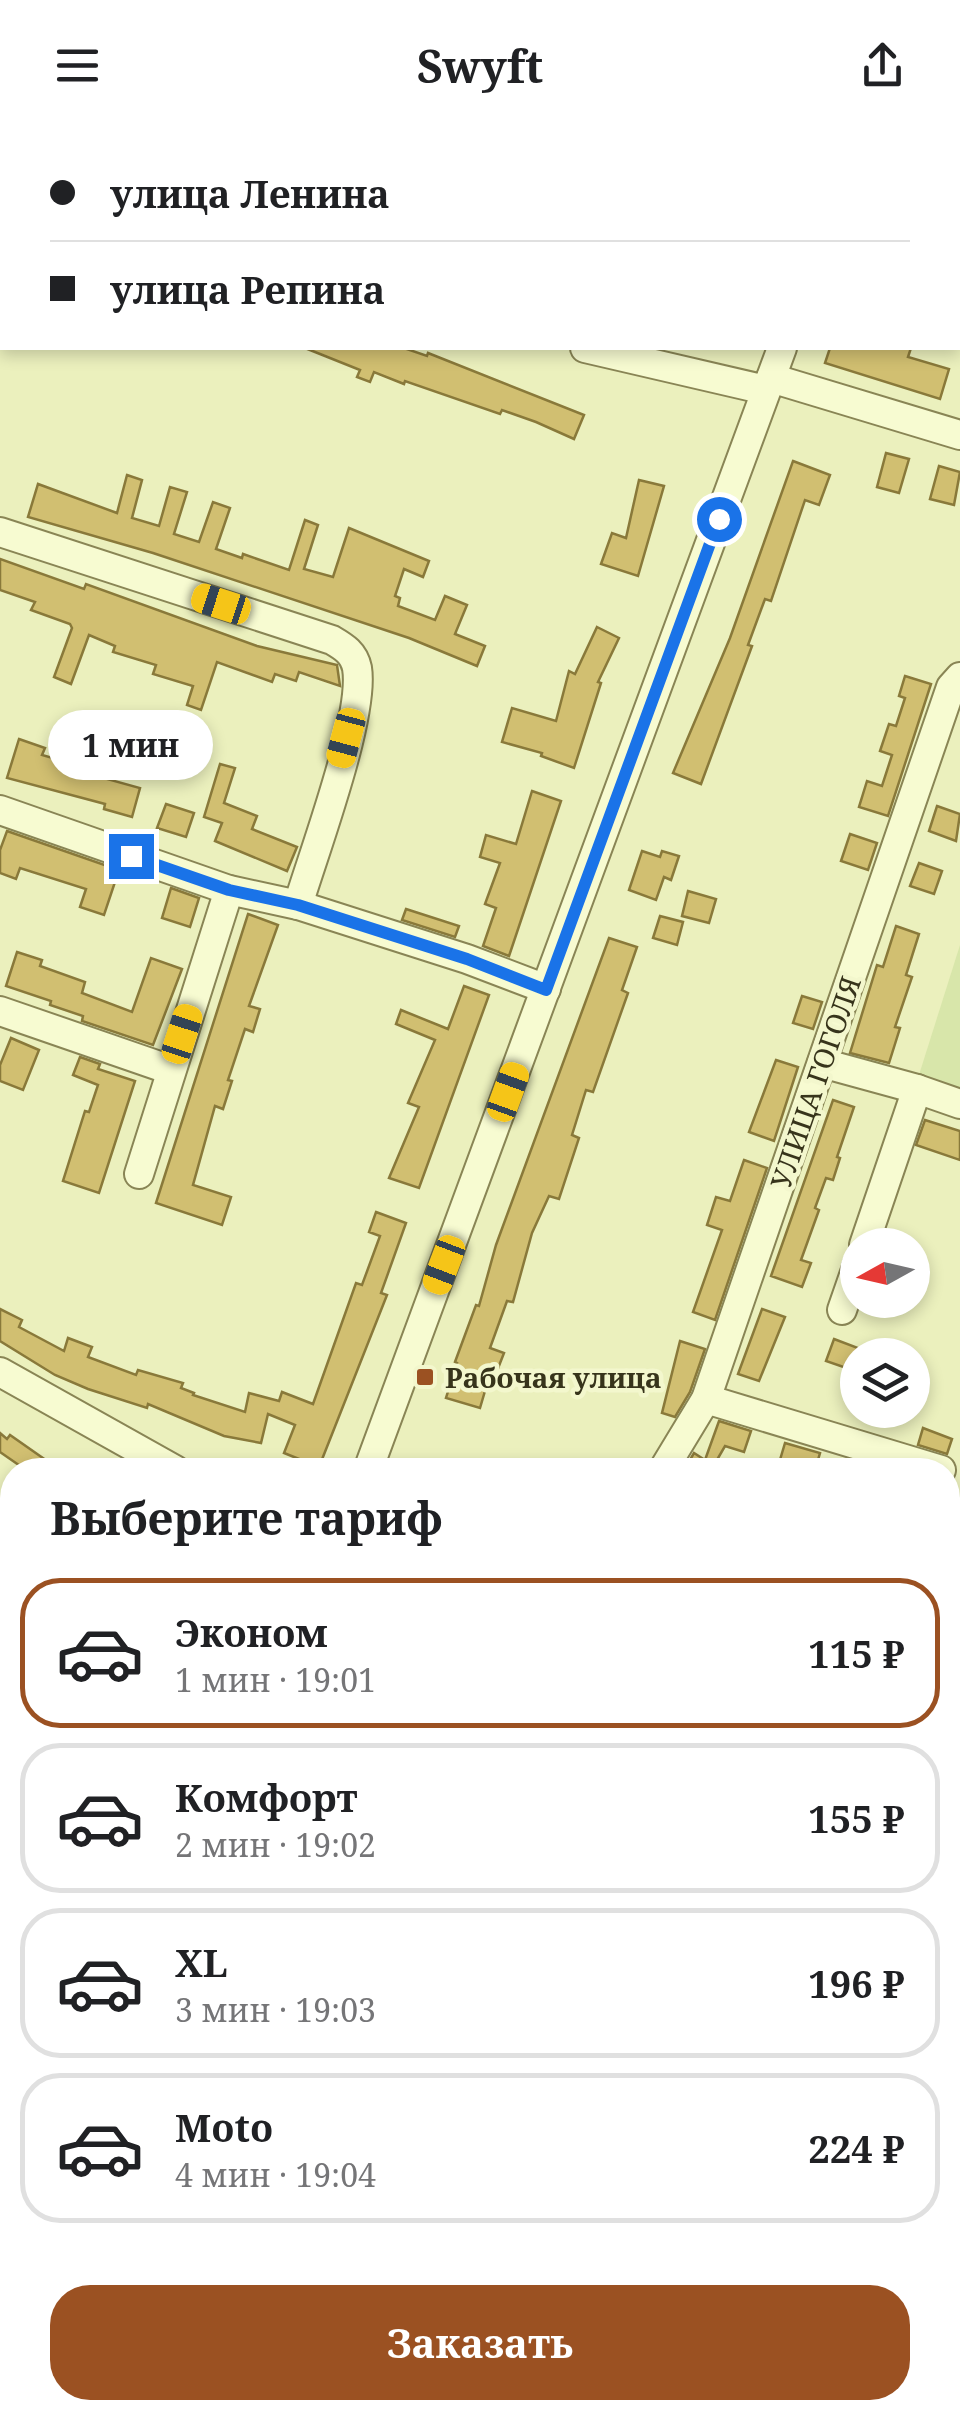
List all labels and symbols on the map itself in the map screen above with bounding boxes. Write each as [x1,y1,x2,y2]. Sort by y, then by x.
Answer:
route start [697,497,742,542]
car [188,580,254,628]
car [324,705,368,771]
callout: 1 мин [48,711,214,781]
route end [109,834,154,879]
street label: УЛИЦА ГОГОЛЯ [761,971,869,1193]
car [158,1001,206,1067]
car [484,1059,532,1125]
north arrow [840,1228,930,1318]
car [419,1232,469,1298]
place label: Рабочая улица [445,1358,662,1396]
marker: Рабочая улица [414,1366,436,1388]

